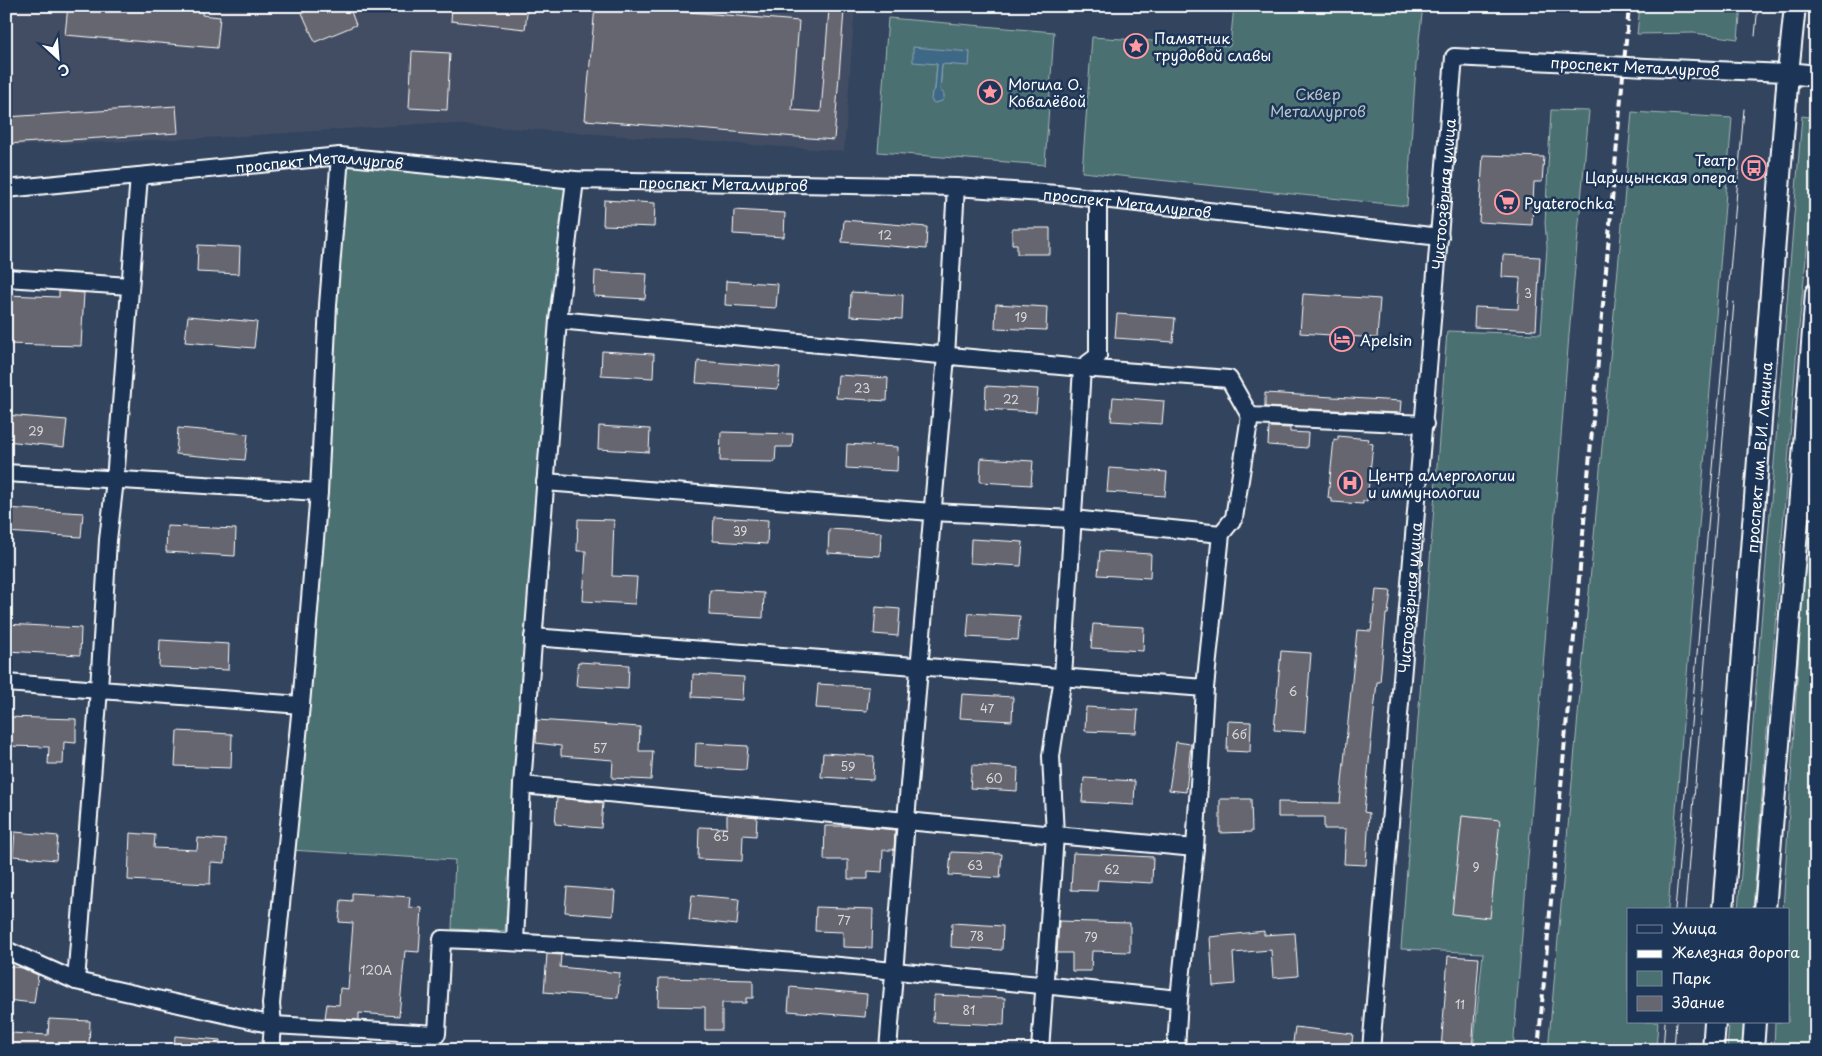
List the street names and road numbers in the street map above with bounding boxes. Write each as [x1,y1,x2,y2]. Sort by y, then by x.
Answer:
street label: проспект Металлургов [1550,50,1720,82]
street label: Чистоозёрная улица [1425,117,1460,271]
street label: проспект Металлургов [234,144,405,178]
street label: проспект Металлургов [638,170,808,196]
street label: проспект Металлургов [1043,182,1213,223]
street label: проспект им. В.И. Ленина [1739,360,1777,554]
street label: Чистоозёрная улица [1391,520,1427,674]

